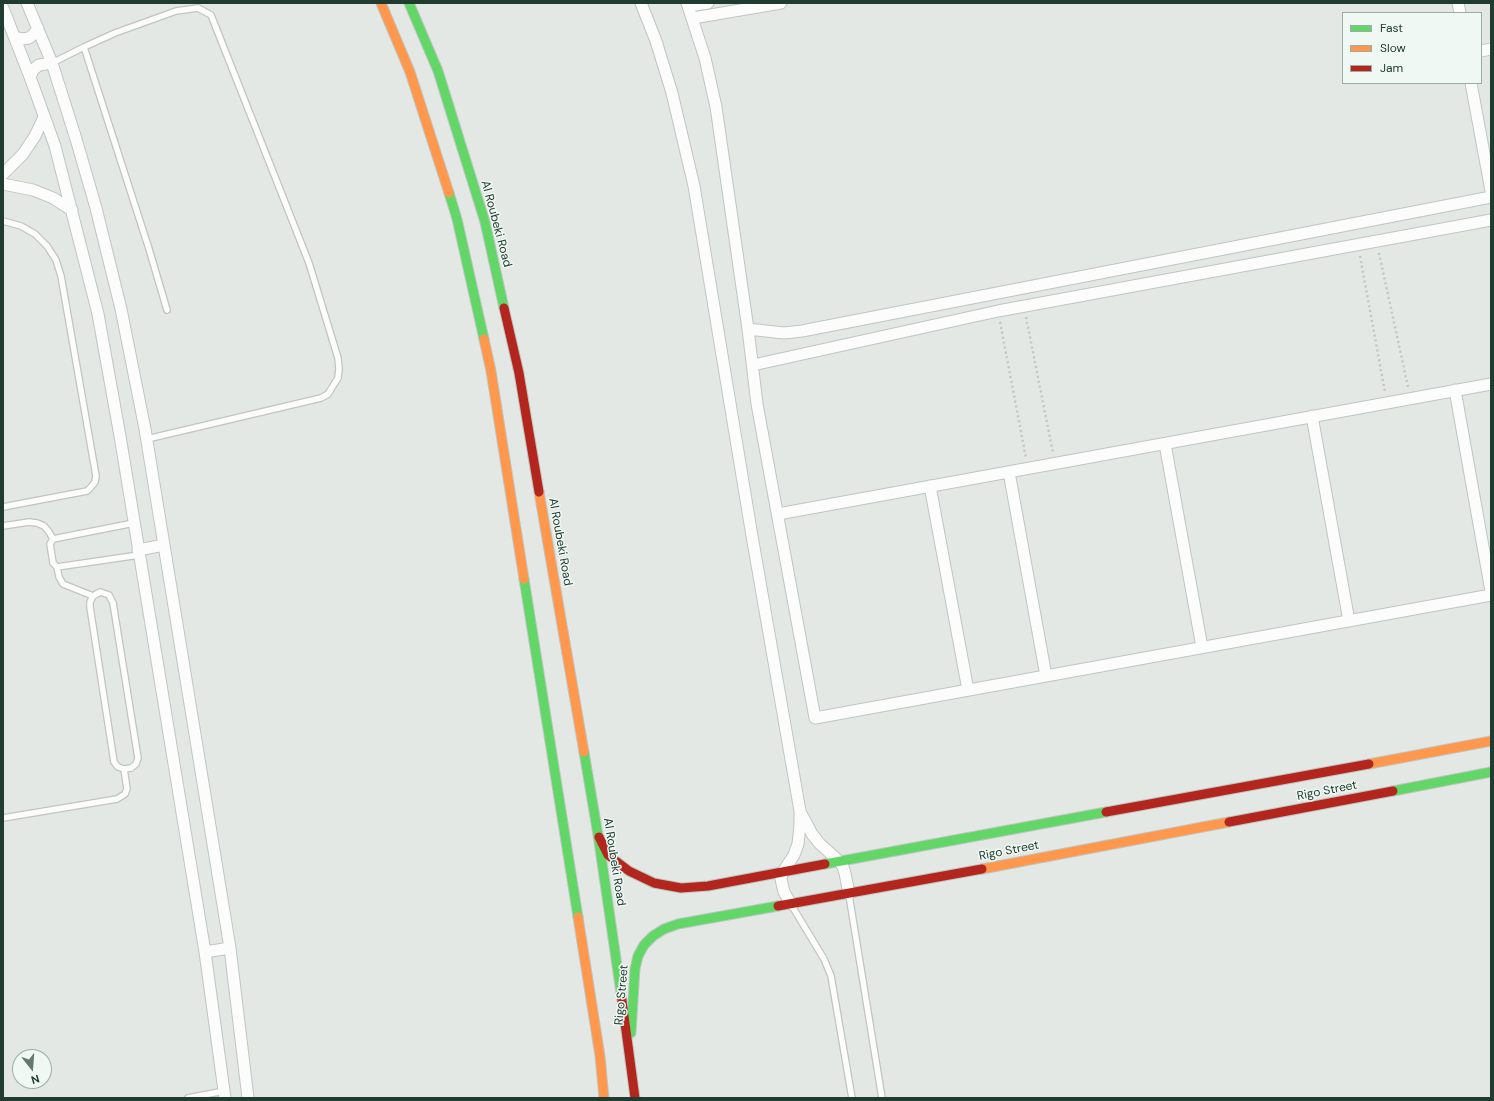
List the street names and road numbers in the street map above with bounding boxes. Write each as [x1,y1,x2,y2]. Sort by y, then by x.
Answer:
street label: Al Roubeki Road [478,179,514,269]
street label: Al Roubeki Road [545,497,575,587]
street label: Rigo Street [1296,778,1358,804]
street label: Al Roubeki Road [600,817,628,907]
street label: Rigo Street [978,838,1040,864]
street label: Rigo Street [612,964,632,1026]

